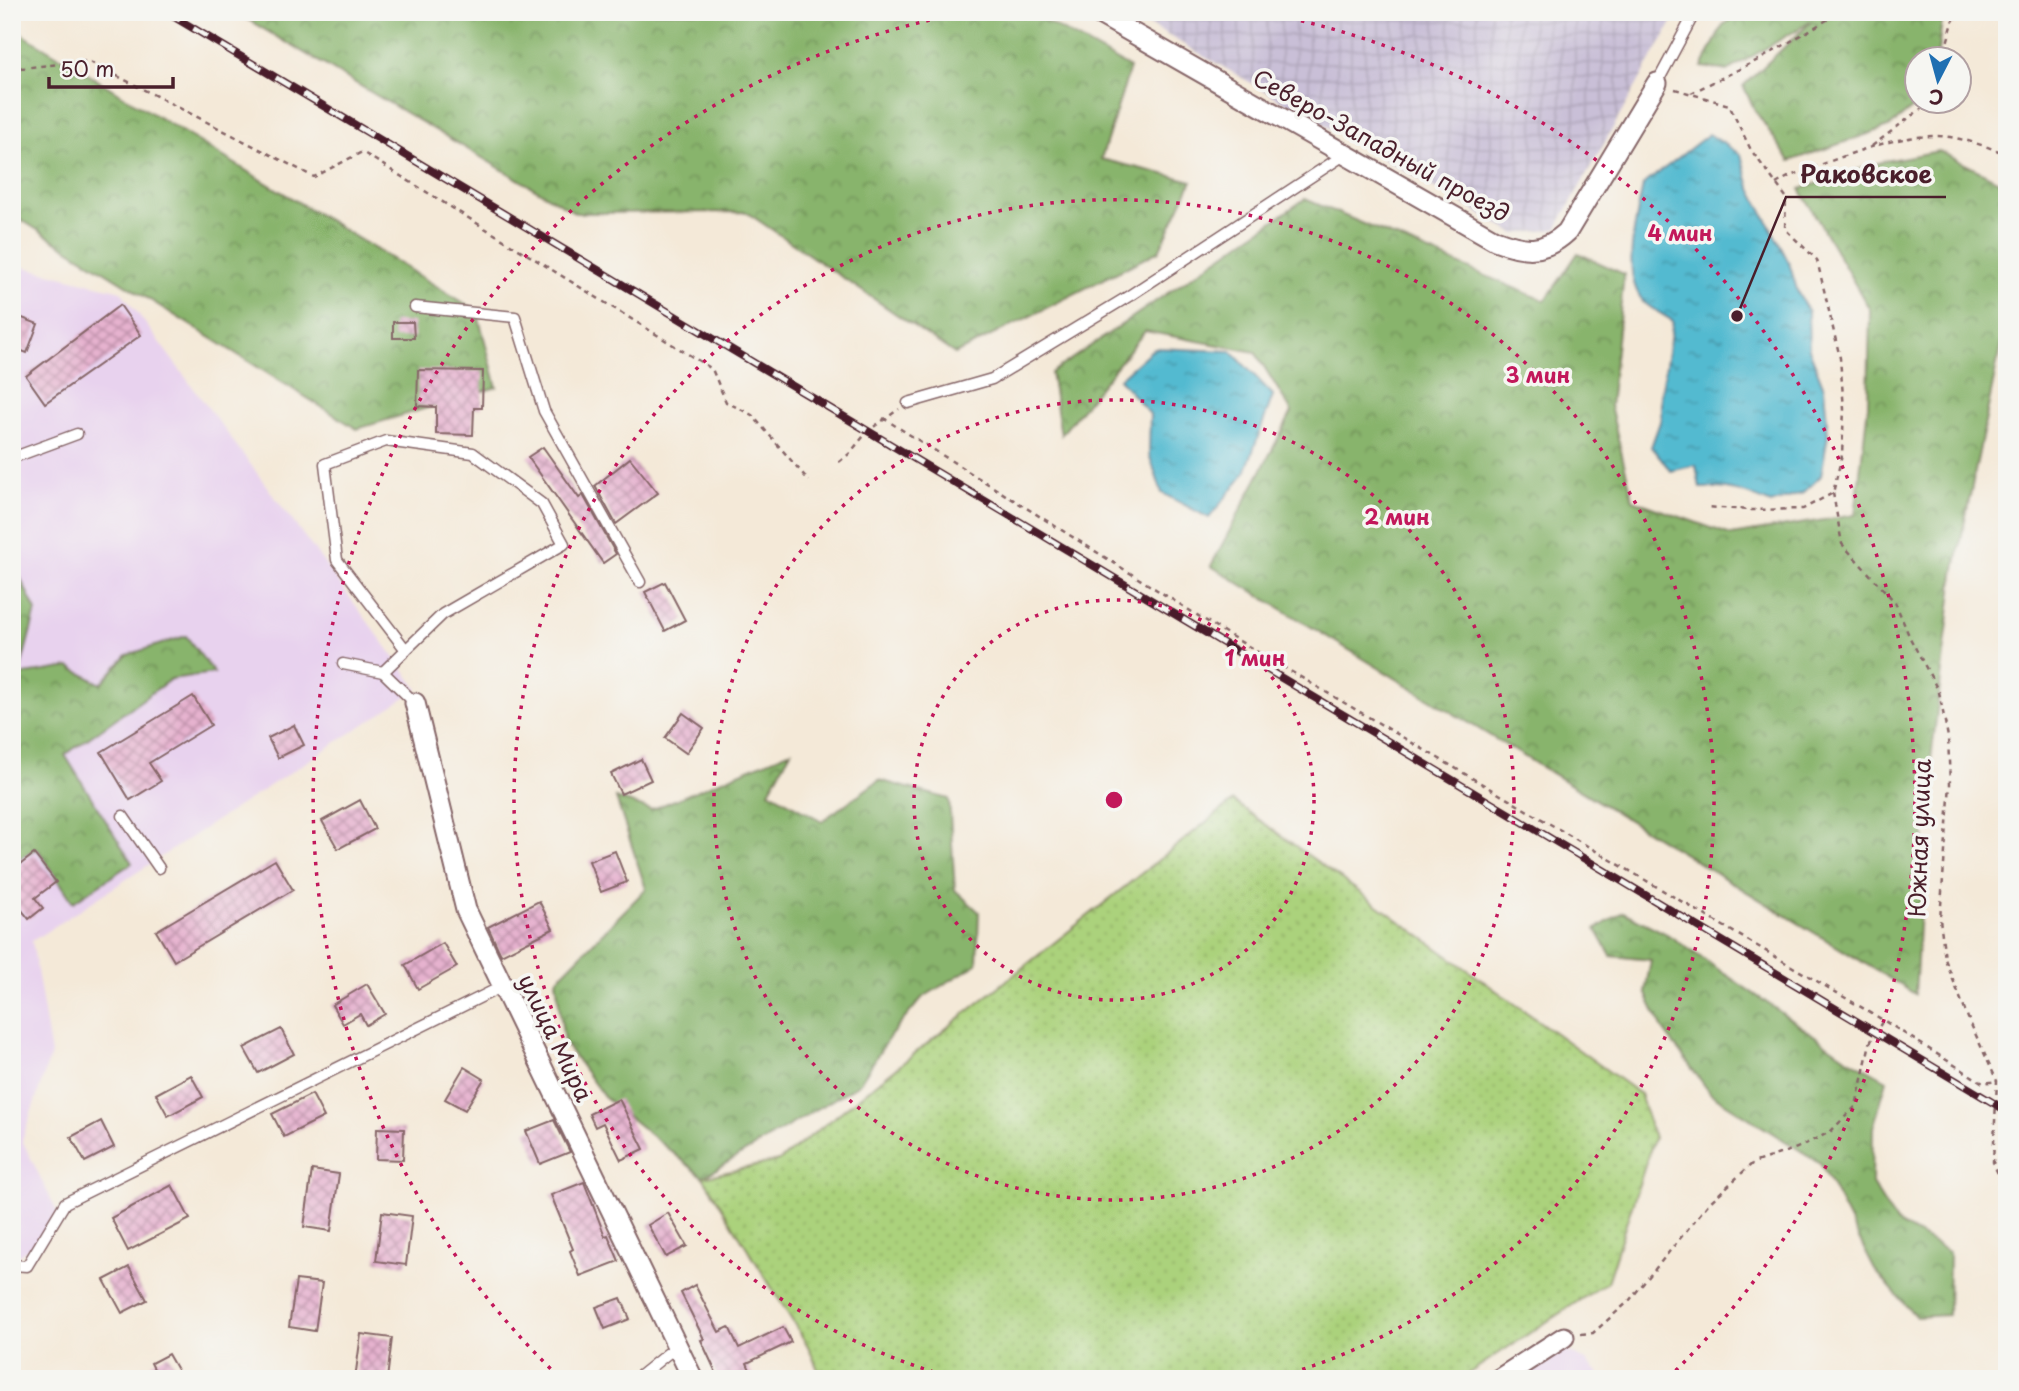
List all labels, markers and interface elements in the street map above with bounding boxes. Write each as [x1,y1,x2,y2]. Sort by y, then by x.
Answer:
scale bar [49,46,173,90]
north arrow [1904,46,1974,116]
text: 50 m [60,52,114,84]
street label: Северо-Западный проезд [1247,59,1517,230]
text: С [1928,83,1945,113]
callout: Раковское [1786,152,1946,197]
text: Раковское [1800,155,1932,191]
text: 4 мин [1647,216,1713,248]
text: 3 мин [1506,358,1570,390]
text: 2 мин [1364,500,1430,532]
text: 1 мин [1225,641,1285,673]
street label: Южная улица [1898,758,1939,918]
centre of rings [1102,788,1126,812]
street label: улица Мира [510,967,603,1108]

